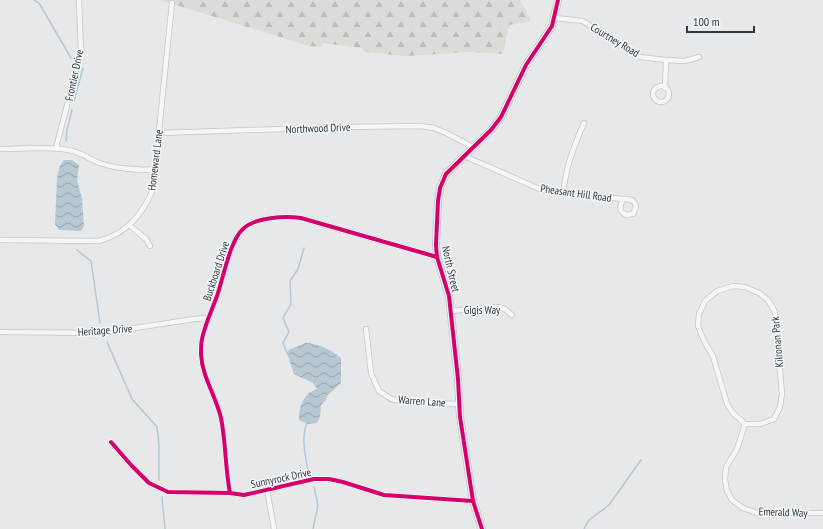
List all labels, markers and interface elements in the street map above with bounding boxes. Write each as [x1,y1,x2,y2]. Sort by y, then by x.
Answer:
scale bar [687,8,754,34]
text: 100 m [693,14,720,29]
street label: Courtney Road [588,20,642,60]
street label: Frontier Drive [62,47,86,102]
street label: Northwood Drive [285,120,351,136]
street label: Homeward Lane [144,128,166,191]
street label: Pheasant Hill Road [540,181,613,205]
street label: Buckboard Drive [200,239,232,303]
street label: North Street [439,245,463,293]
street label: Gigis Way [464,303,501,317]
street label: Kilronan Park [768,315,786,368]
street label: Heritage Drive [77,321,133,339]
street label: Warren Lane [398,392,447,410]
street label: Sunnyrock Drive [250,465,313,491]
street label: Emerald Way [758,504,809,520]

